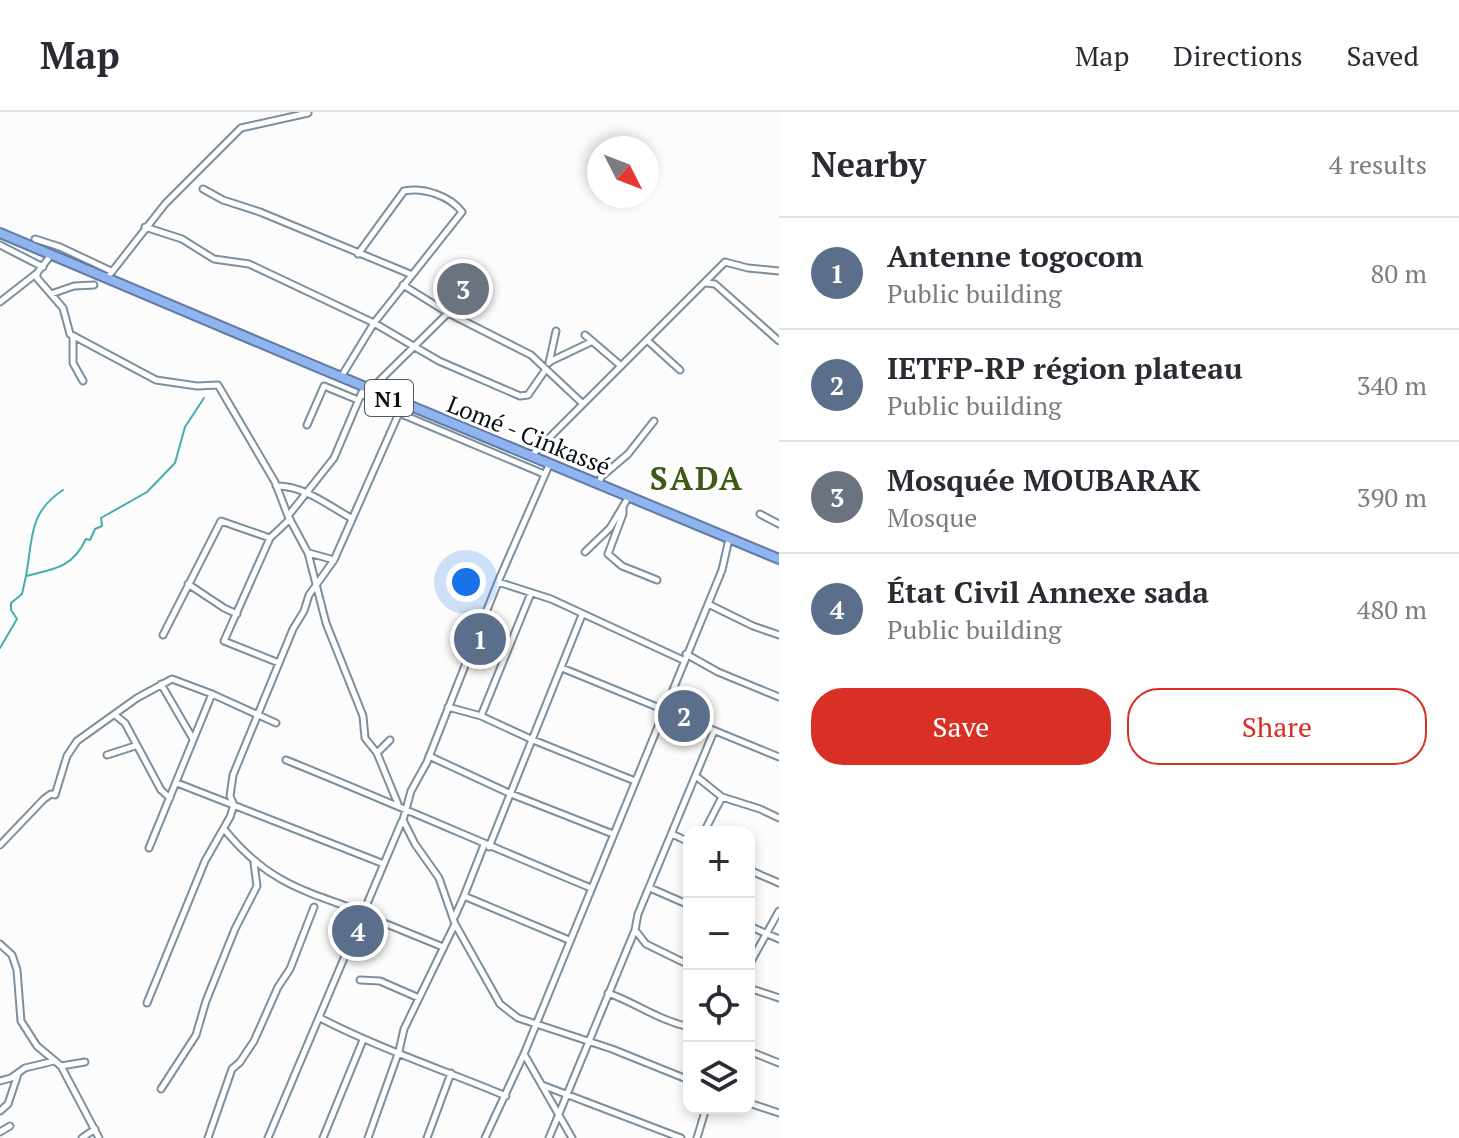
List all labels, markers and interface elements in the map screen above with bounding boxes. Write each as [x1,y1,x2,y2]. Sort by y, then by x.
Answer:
text: Map [40,30,120,80]
text: Map [1075,37,1129,74]
text: Directions [1173,37,1303,74]
text: Saved [1347,37,1419,74]
north arrow [587,136,659,208]
text: Nearby [811,142,926,187]
text: 4 results [1329,147,1427,181]
text: Antenne togocom [887,236,1143,276]
text: 1 [830,256,844,290]
text: 80 m [1371,256,1427,290]
pin: 3 [437,259,489,319]
text: Public building [887,276,1062,310]
text: IETFP-RP région plateau [887,348,1243,388]
text: 2 [830,368,844,402]
text: 340 m [1357,368,1427,402]
road number: N1 [365,380,413,416]
street label: Lomé - Cinkassé [443,388,615,482]
text: Public building [887,388,1062,422]
district label: SADA [650,457,744,499]
text: Mosquée MOUBARAK [887,460,1200,500]
text: 3 [830,480,844,514]
text: 390 m [1357,480,1427,514]
text: Mosque [887,500,977,534]
your location [446,562,486,602]
text: État Civil Annexe sada [887,572,1209,612]
text: 4 [830,592,844,626]
text: 480 m [1357,592,1427,626]
pin: 1 [454,609,506,669]
text: Public building [887,612,1062,646]
pin: 2 [658,686,710,746]
button: Save [811,688,1111,765]
button: Share [1127,688,1427,765]
map controls [683,826,755,1114]
button: + [683,826,755,898]
button: − [683,898,755,970]
pin: 4 [332,901,384,961]
button: locate [683,970,755,1042]
button: layers [683,1042,755,1114]

